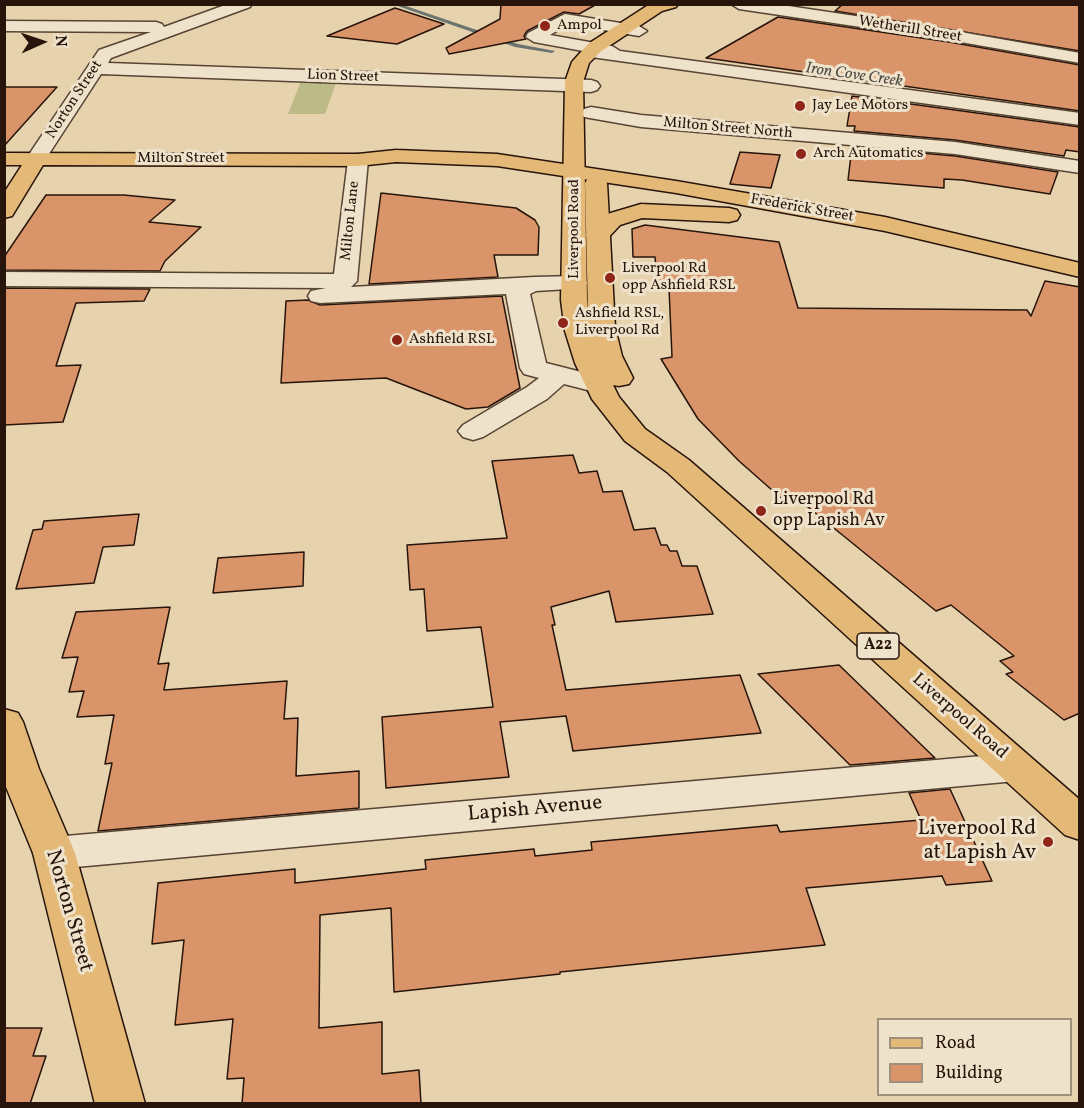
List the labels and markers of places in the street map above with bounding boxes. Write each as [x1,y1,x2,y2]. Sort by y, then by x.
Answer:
place label: Ampol [557,17,602,35]
marker: Ampol [538,19,552,33]
place label: Jay Lee Motors [812,97,908,115]
marker: Jay Lee Motors [793,99,807,113]
place label: Arch Automatics [813,145,923,163]
marker: Arch Automatics [794,147,808,161]
place label: Liverpool Rd opp Ashfield RSL [622,260,735,295]
marker: Liverpool Rd opp Ashfield RSL [603,271,617,285]
place label: Ashfield RSL, Liverpool Rd [575,305,664,340]
marker: Ashfield RSL, Liverpool Rd [556,316,570,330]
place label: Ashfield RSL [409,331,494,349]
marker: Ashfield RSL [390,333,404,347]
place label: Liverpool Rd opp Lapish Av [773,490,885,532]
marker: Liverpool Rd opp Lapish Av [754,504,768,518]
place label: Liverpool Rd at Lapish Av [918,817,1036,867]
marker: Liverpool Rd at Lapish Av [1041,835,1055,849]

